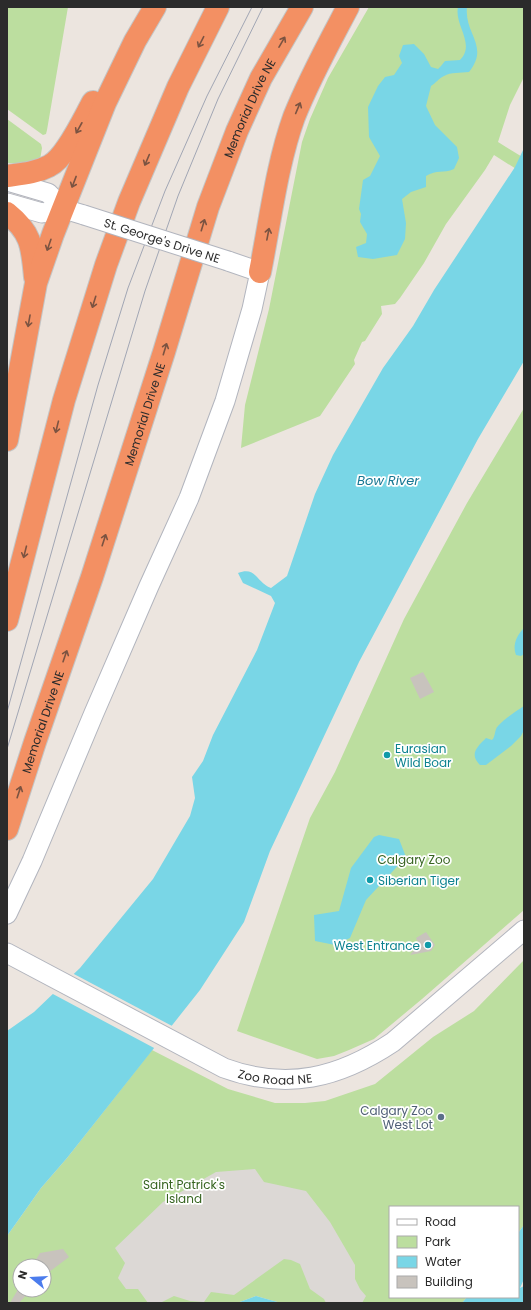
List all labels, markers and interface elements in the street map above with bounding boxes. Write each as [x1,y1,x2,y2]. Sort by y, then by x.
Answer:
one-way arrow [197,36,204,48]
one-way arrow [278,36,286,48]
street label: Memorial Drive NE [219,55,279,160]
one-way arrow [295,102,303,114]
one-way arrow [74,122,82,134]
one-way arrow [143,154,150,166]
one-way arrow [70,175,78,187]
street label: St. George's Drive NE [102,213,222,266]
one-way arrow [200,219,207,232]
one-way arrow [264,227,272,240]
one-way arrow [45,238,52,251]
one-way arrow [90,295,97,308]
one-way arrow [25,314,33,327]
one-way arrow [162,343,169,356]
street label: Memorial Drive NE [120,360,169,468]
one-way arrow [53,420,61,433]
water label: Bow River [357,471,420,490]
one-way arrow [101,534,108,547]
one-way arrow [21,546,28,559]
one-way arrow [62,650,69,663]
street label: Memorial Drive NE [17,668,68,775]
place label: Eurasian Wild Boar [395,740,452,771]
marker: Eurasian Wild Boar [382,750,392,760]
one-way arrow [16,786,23,799]
park label: Calgary Zoo [378,851,451,868]
place label: Siberian Tiger [378,872,460,889]
marker: Siberian Tiger [365,875,375,885]
place label: West Entrance [334,937,420,954]
marker: West Entrance [423,940,433,950]
street label: Zoo Road NE [236,1065,313,1088]
place label: Calgary Zoo West Lot [360,1102,433,1133]
marker: Calgary Zoo West Lot [436,1112,446,1122]
park label: Saint Patrick's Island [143,1176,225,1207]
legend [389,1206,519,1298]
text: Road [425,1213,456,1230]
text: Park [425,1233,452,1250]
text: Water [425,1253,462,1270]
north arrow [12,1258,52,1298]
text: N [14,1268,31,1281]
text: Building [425,1273,473,1290]

